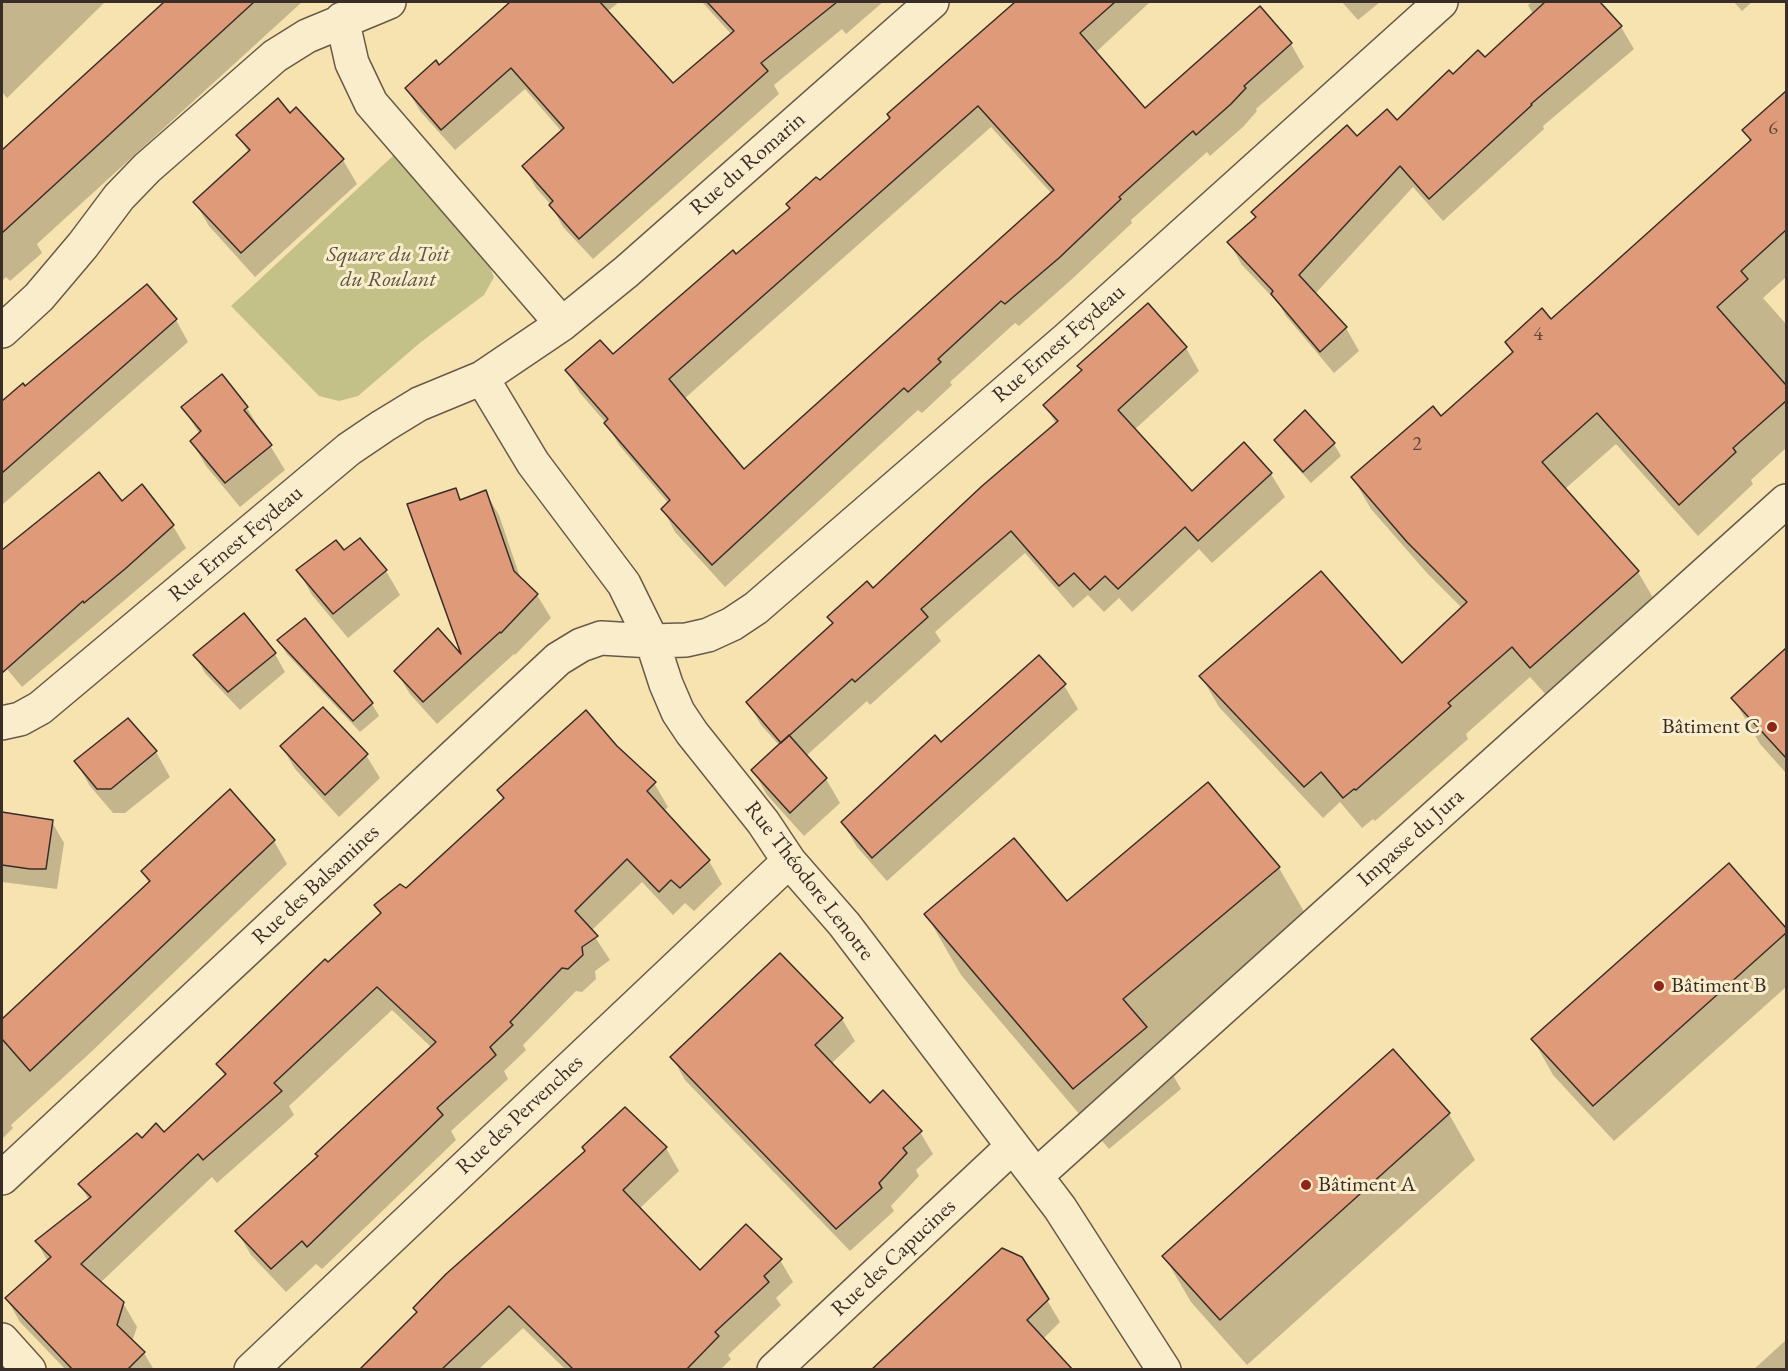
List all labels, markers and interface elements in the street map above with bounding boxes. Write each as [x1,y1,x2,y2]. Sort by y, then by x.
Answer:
street label: Rue du Romarin [685,107,811,221]
house number: 6 [1768,117,1778,141]
park label: Square du Toit du Roulant [327,242,449,294]
street label: Rue Ernest Feydeau [987,279,1131,409]
house number: 4 [1533,323,1543,347]
house number: 2 [1412,433,1422,457]
street label: Rue Ernest Feydeau [164,480,308,608]
place label: Bâtiment C [1662,714,1760,740]
marker: Bâtiment C [1765,720,1779,734]
street label: Impasse du Jura [1352,783,1470,893]
street label: Rue Théodore Lenotre [739,796,879,966]
street label: Rue des Balsamines [247,819,385,951]
place label: Bâtiment B [1671,973,1767,999]
marker: Bâtiment B [1652,979,1666,993]
street label: Rue des Pervenches [451,1050,589,1180]
place label: Bâtiment A [1318,1172,1416,1198]
marker: Bâtiment A [1299,1178,1313,1192]
street label: Rue des Capucines [826,1194,962,1322]

